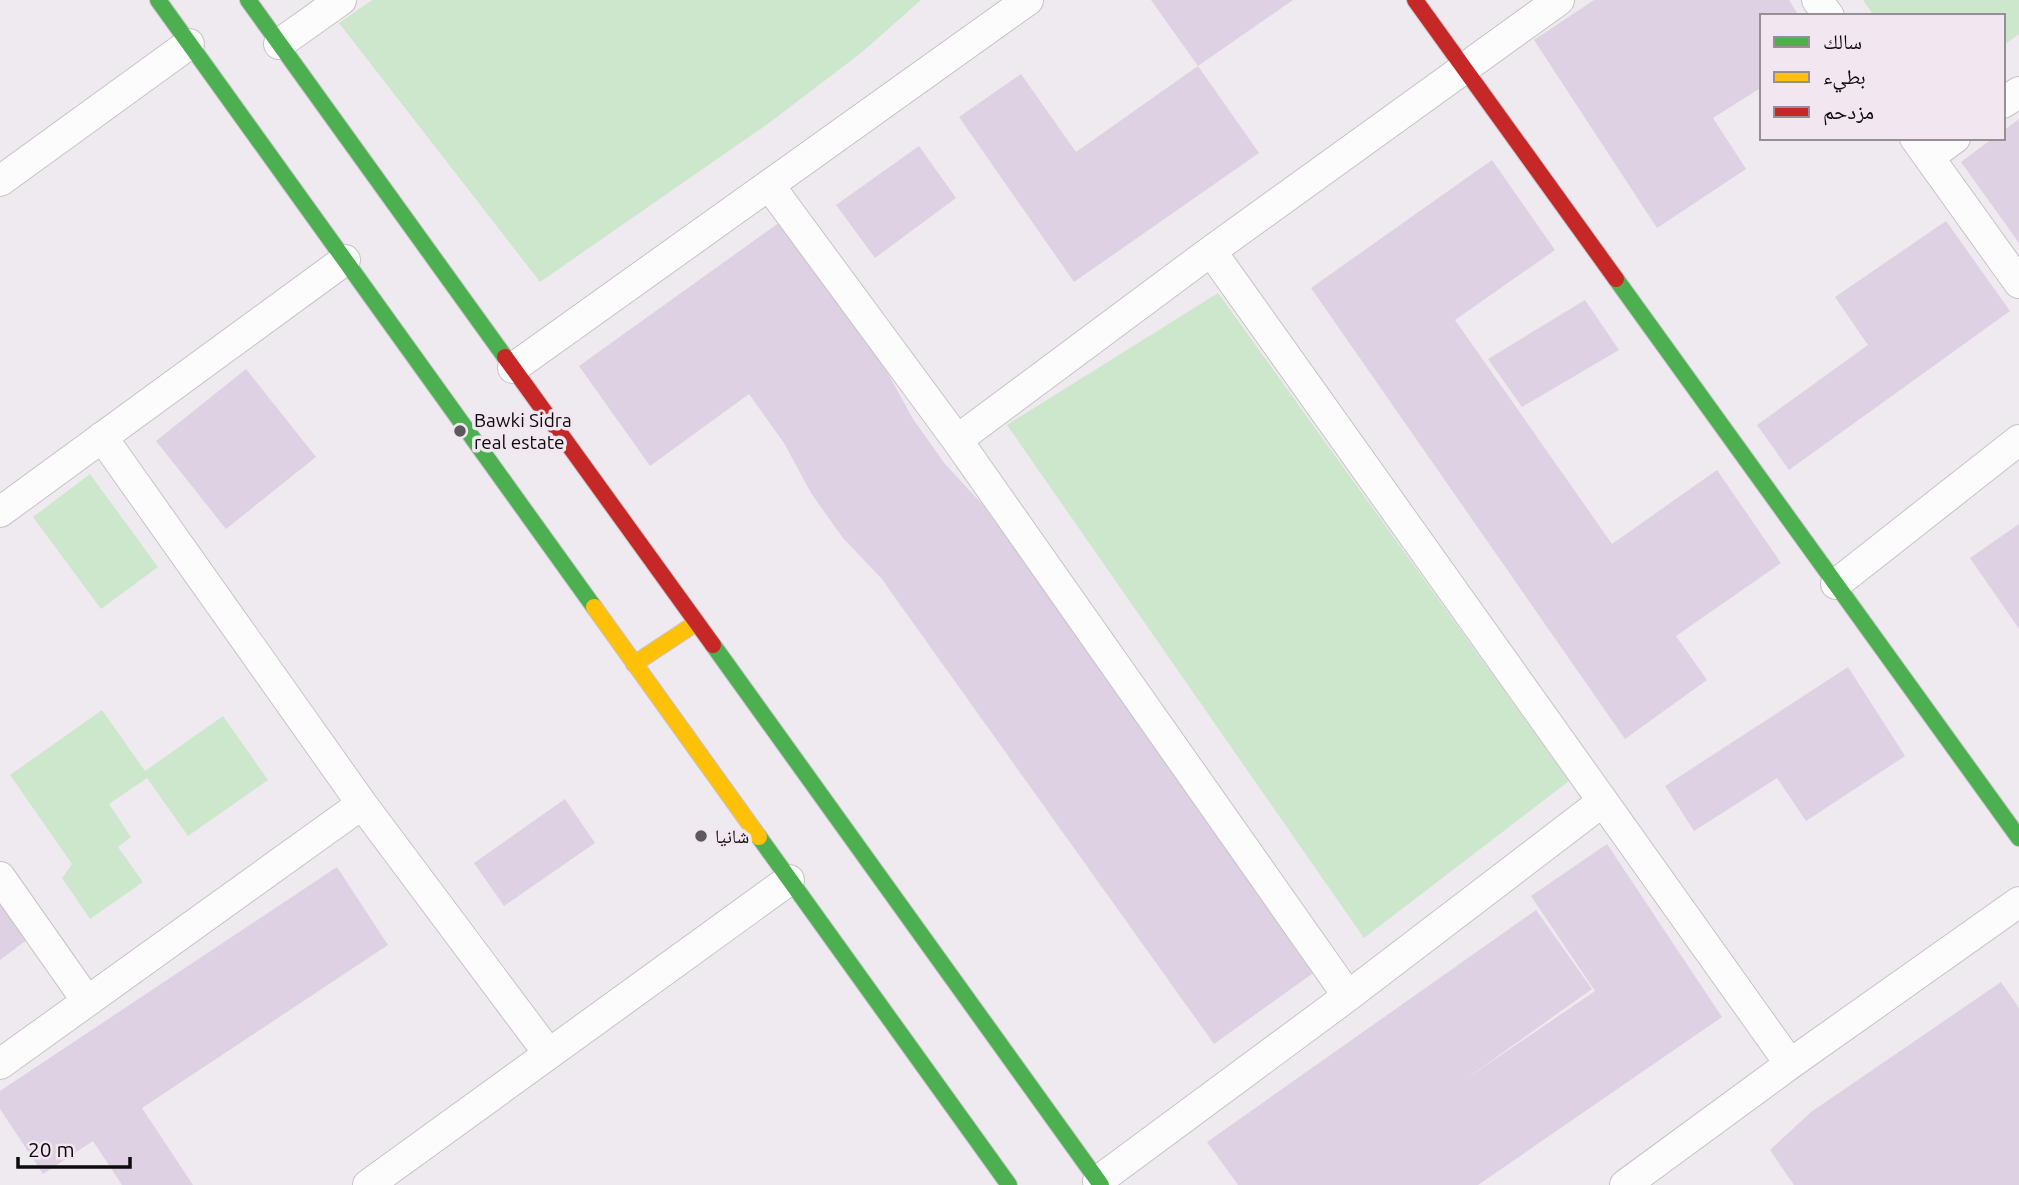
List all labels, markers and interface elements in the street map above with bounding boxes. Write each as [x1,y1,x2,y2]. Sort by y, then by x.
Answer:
legend [1760,14,2005,140]
text: سالك [1823,29,1862,53]
text: بطيء [1823,64,1866,93]
text: مزدحم [1823,99,1874,126]
place label: Bawki Sidra real estate [474,409,572,453]
marker: Bawki Sidra real estate [452,423,468,439]
place label: شانيا [715,825,749,847]
marker: شانيا [693,828,709,844]
scale bar [18,1126,130,1170]
text: 20 m [28,1137,75,1161]

